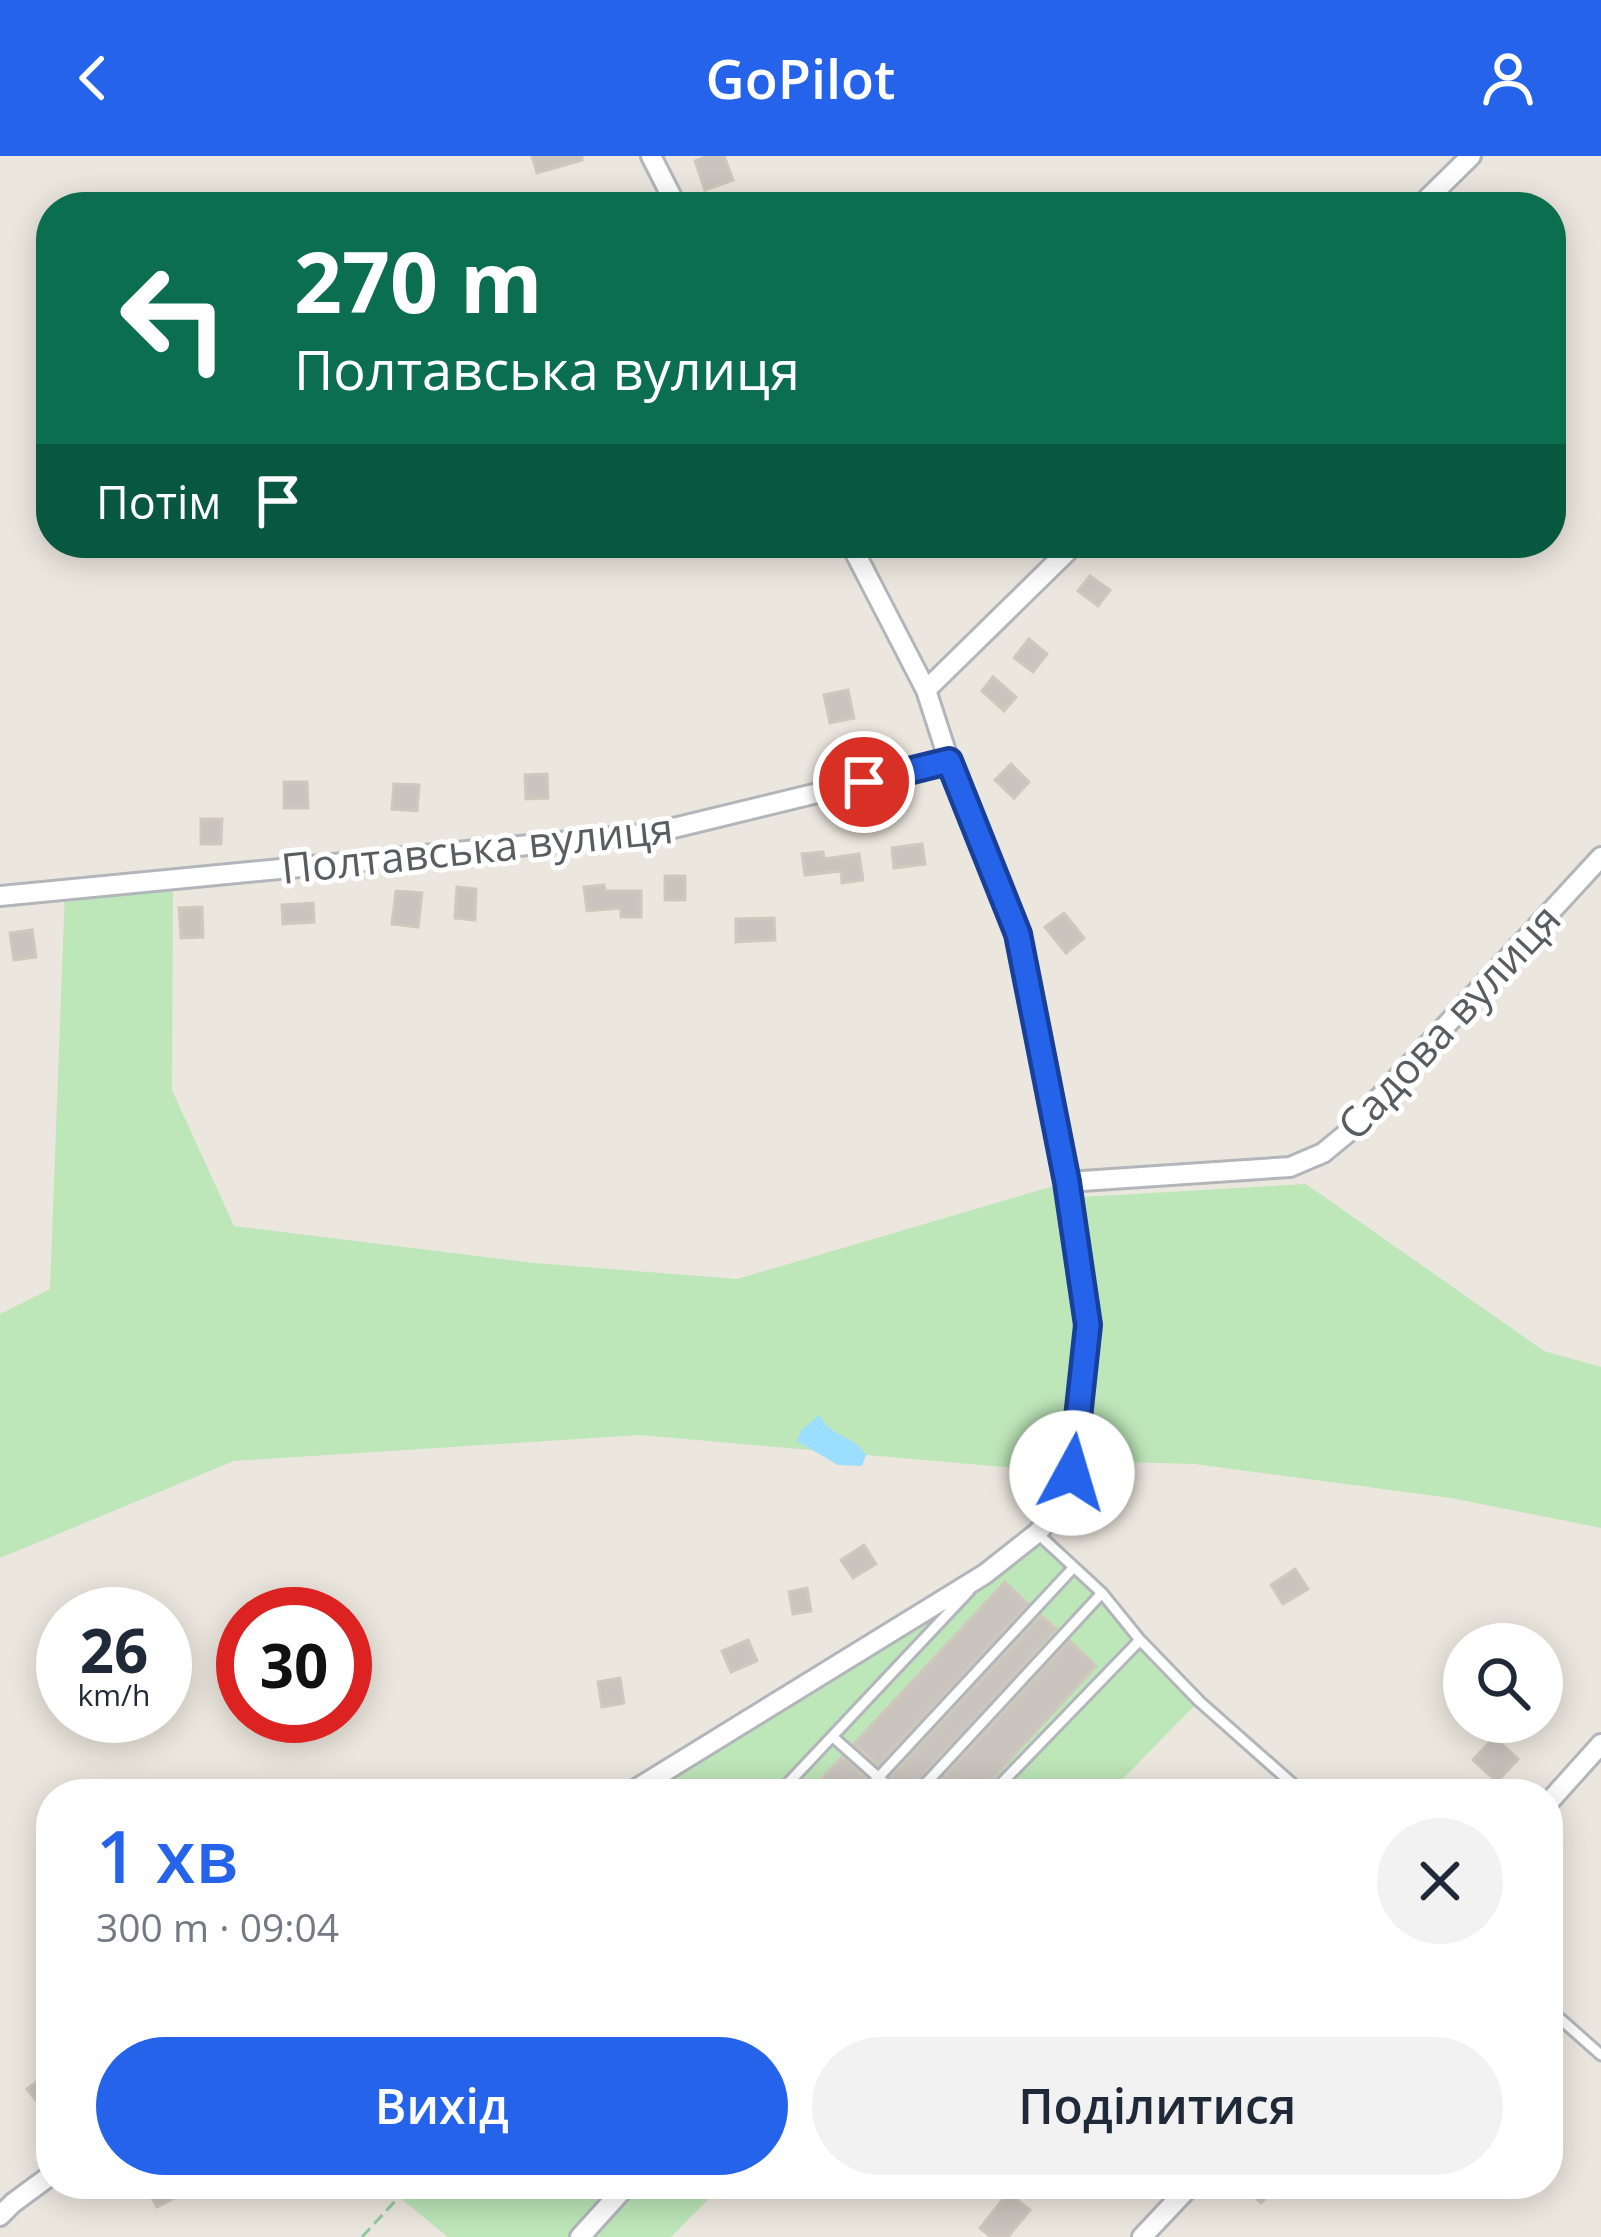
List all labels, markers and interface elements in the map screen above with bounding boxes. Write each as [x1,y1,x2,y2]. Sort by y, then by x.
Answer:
text: GoPilot [706,41,895,115]
icon: back [60,45,126,111]
icon: person [1475,45,1541,111]
text: 270 m [294,223,542,338]
icon: left [96,240,252,396]
text: Полтавська вулиця [294,332,800,406]
icon: arrive [245,468,311,534]
text: Потім [96,471,221,532]
pin [813,731,915,833]
icon: arrive [831,749,897,815]
street label: Полтавська вулиця [278,798,676,896]
street label: Садова вулиця [1324,891,1572,1151]
position arrow [1009,1410,1135,1536]
speed limit sign: 30 [216,1587,372,1743]
text: 26 [80,1609,148,1691]
map controls [1443,1623,1563,1743]
button: search [1443,1623,1563,1743]
text: km/h [78,1674,150,1715]
text: 1 хв [96,1806,239,1904]
button: close [1377,1818,1503,1944]
text: 300 m · 09:04 [96,1900,339,1953]
button: Вихід [96,2037,788,2175]
button: Поділитися [812,2037,1503,2175]

